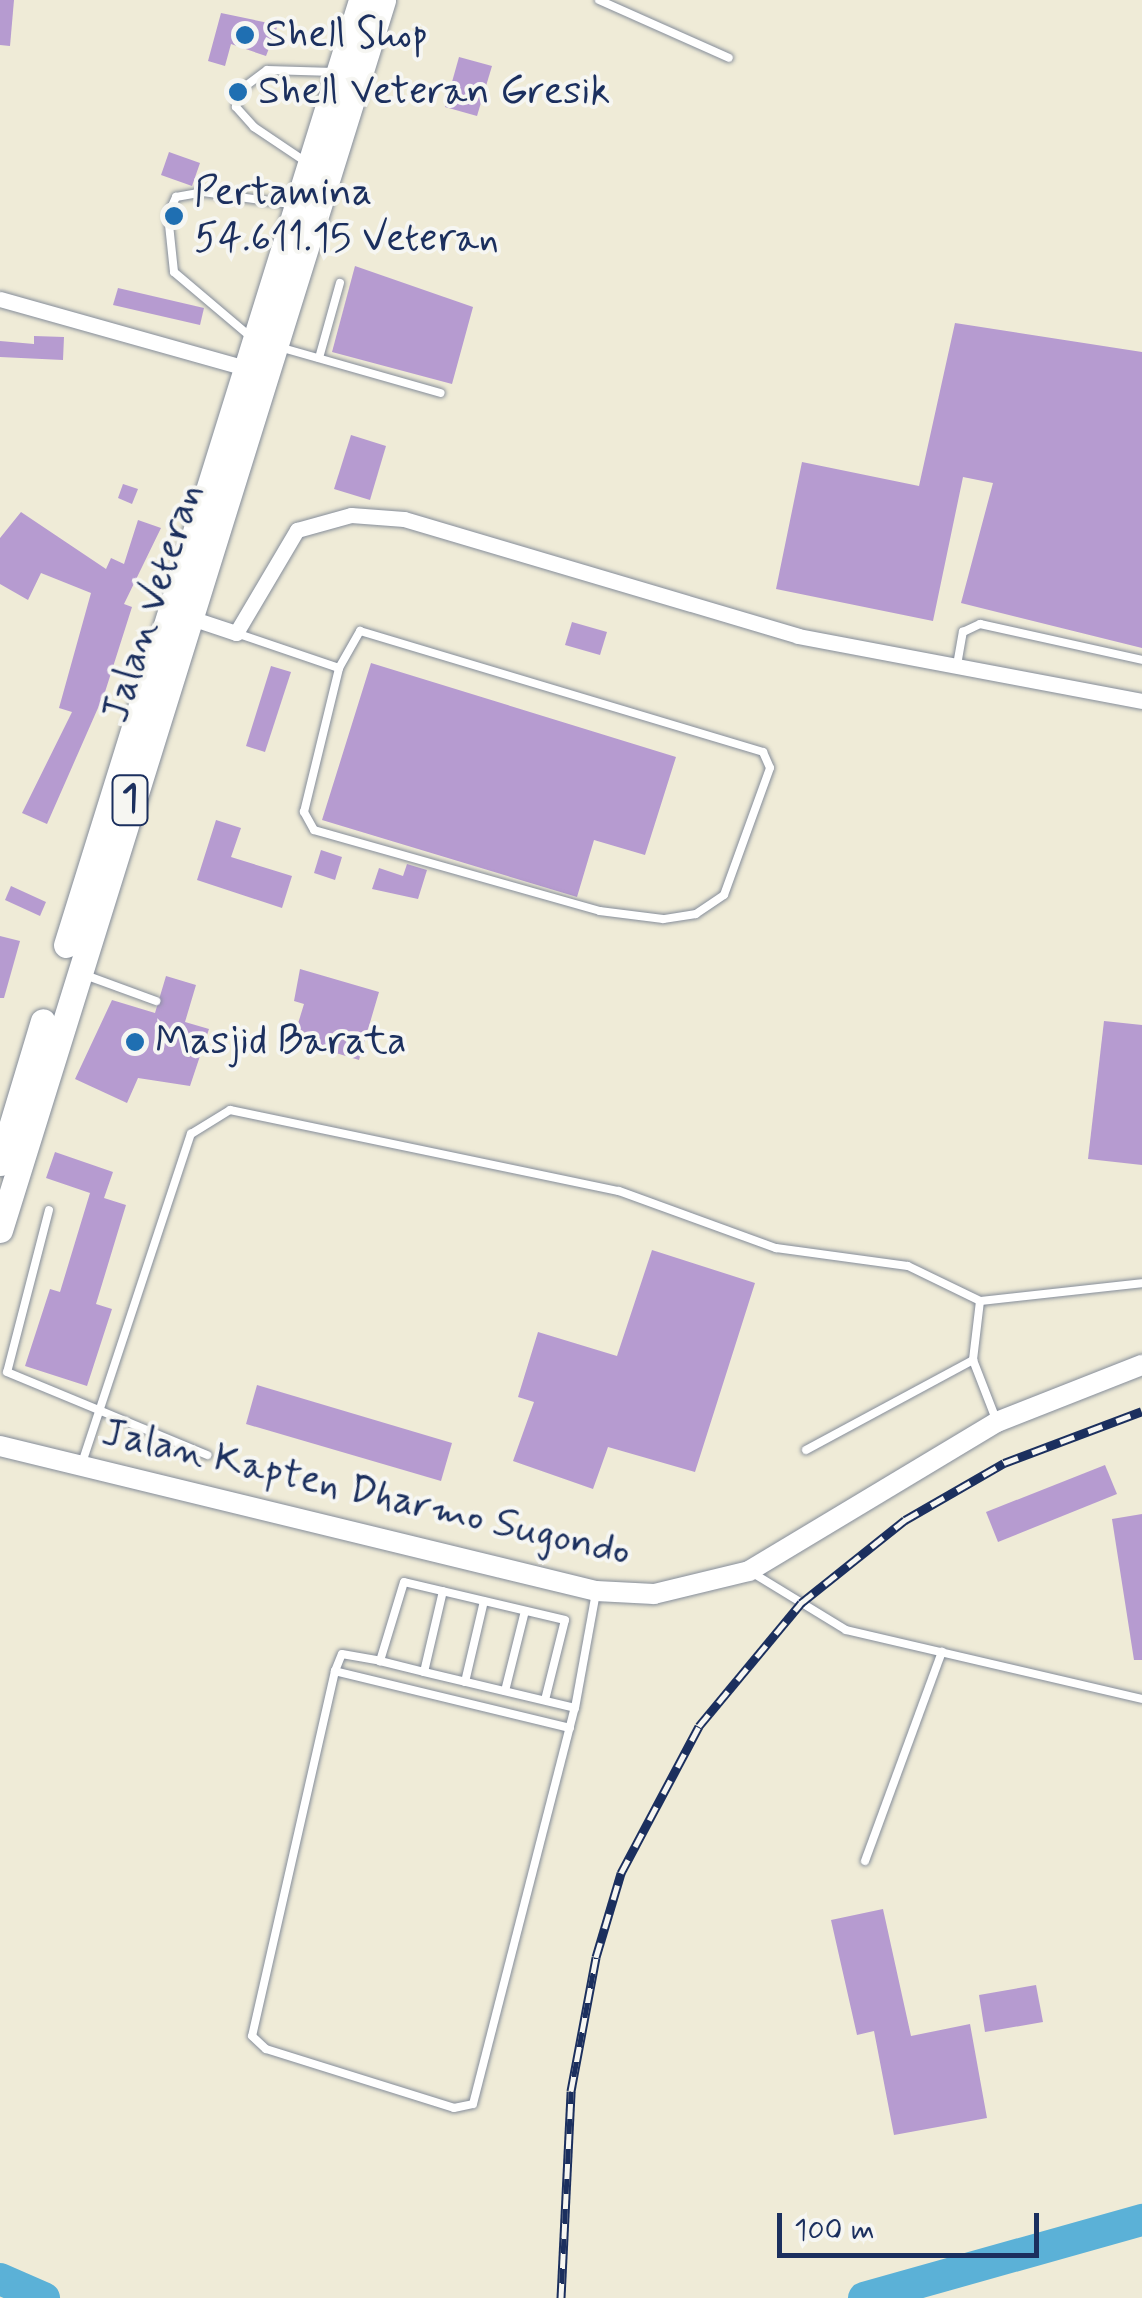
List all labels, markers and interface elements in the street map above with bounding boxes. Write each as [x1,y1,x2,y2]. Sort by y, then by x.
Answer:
place label: Shell Shop [265,11,430,59]
marker: Shell Shop [234,24,256,46]
place label: Shell Veteran Gresik [258,68,602,116]
marker: Shell Veteran Gresik [227,81,249,103]
place label: Pertamina 54.611.15 Veteran [194,169,499,263]
marker: Pertamina 54.611.15 Veteran [163,205,185,227]
street label: Jalan Veteran [91,476,215,730]
road number: 1 [110,767,150,833]
place label: Masjid Barata [155,1018,399,1066]
marker: Masjid Barata [124,1031,146,1053]
street label: Jalan Kapten Dharmo Sugondo [100,1409,632,1577]
scale bar [782,2193,1044,2255]
text: 100 m [794,2211,875,2250]

